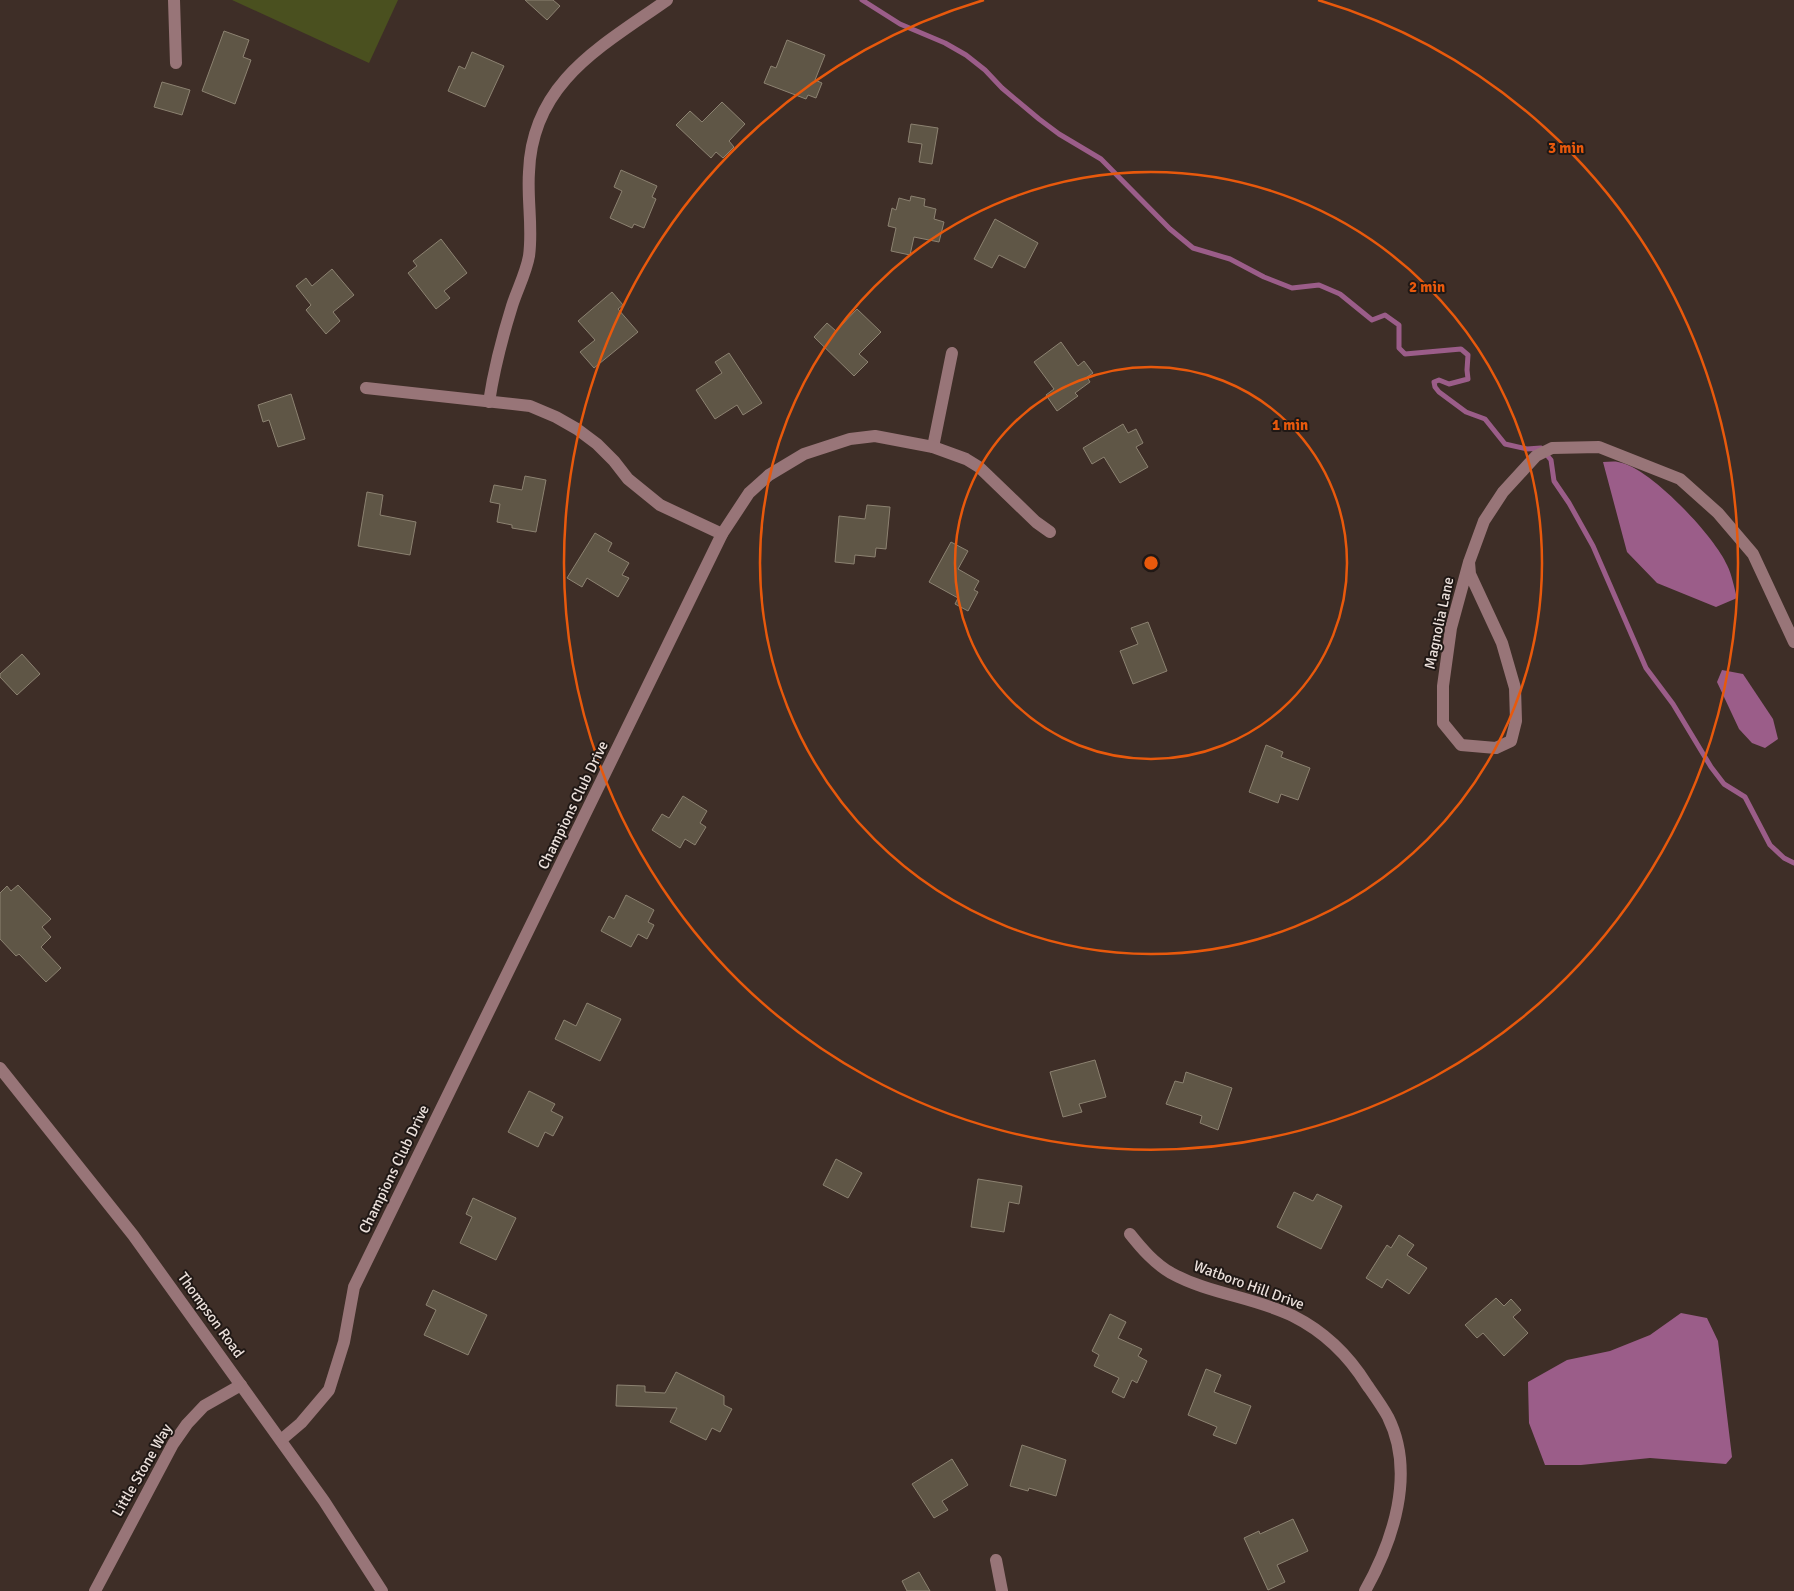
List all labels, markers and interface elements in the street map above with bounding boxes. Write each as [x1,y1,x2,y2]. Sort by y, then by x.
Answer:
text: 3 min [1548,139,1584,157]
text: 2 min [1409,278,1445,296]
text: 1 min [1272,416,1308,434]
centre of rings [1142,554,1160,572]
street label: Magnolia Lane [1420,575,1458,671]
street label: Champions Club Drive [534,738,612,872]
street label: Champions Club Drive [355,1102,433,1236]
street label: Watboro Hill Drive [1191,1257,1307,1313]
street label: Thompson Road [174,1269,248,1361]
street label: Little Stone Way [108,1420,176,1520]

